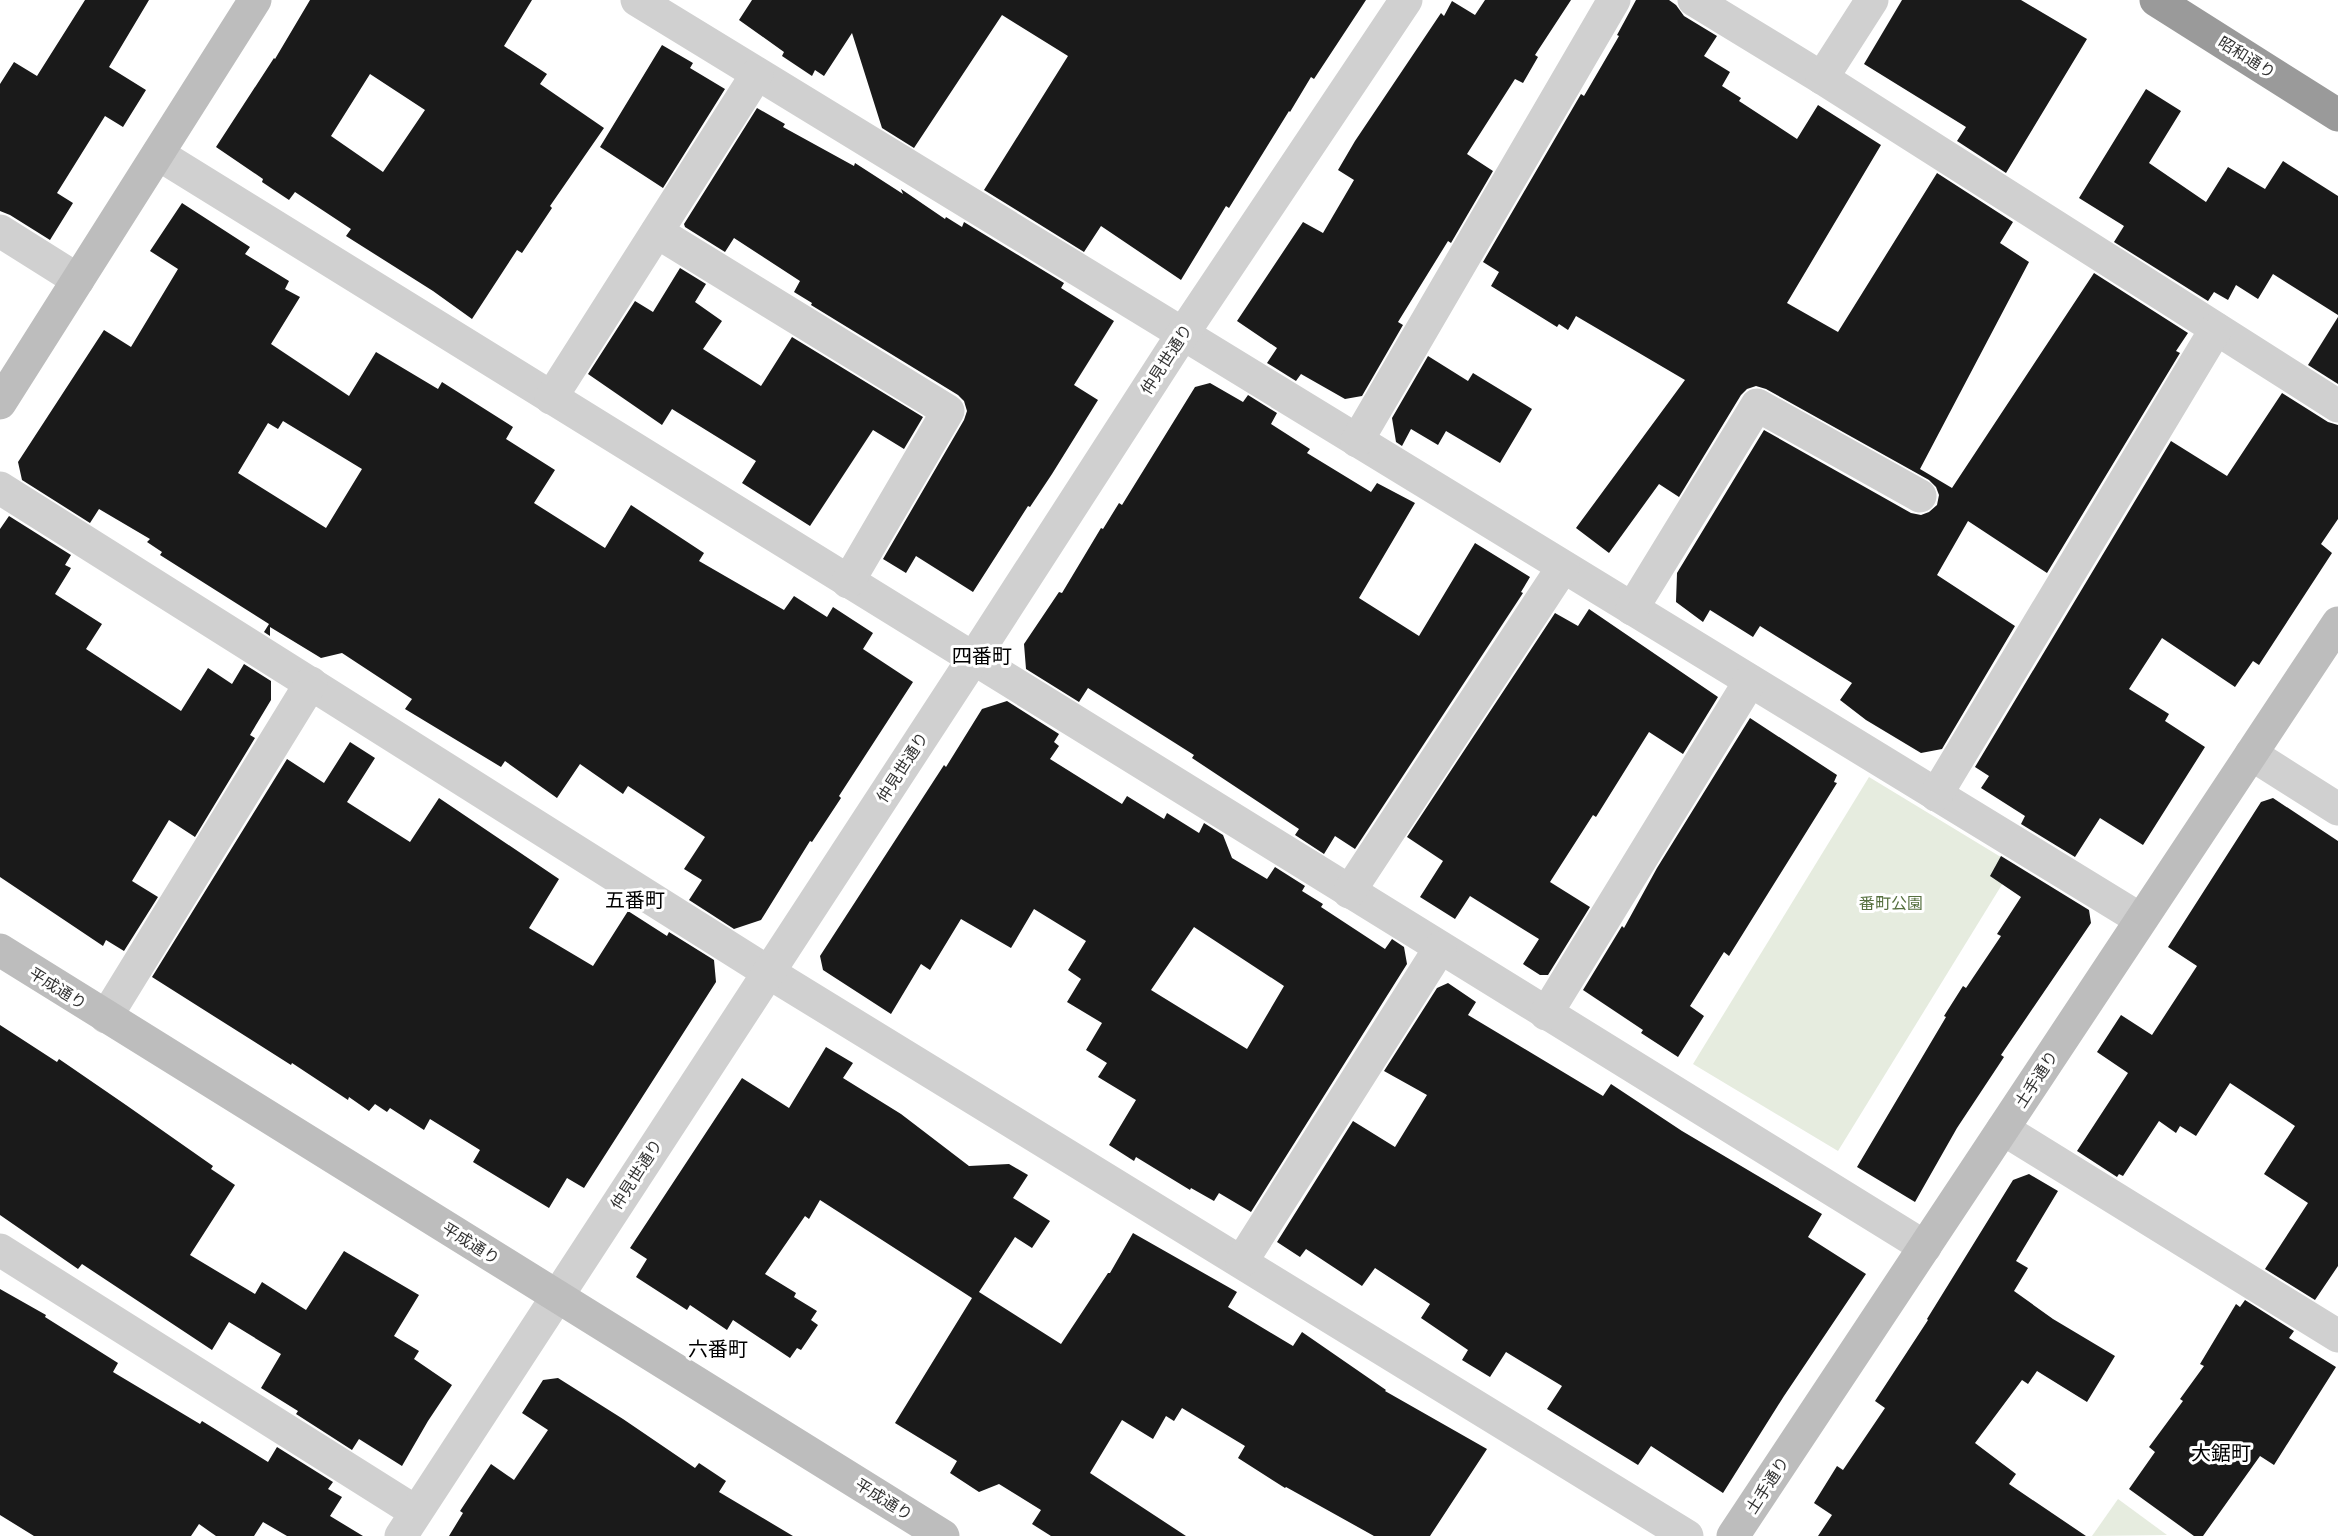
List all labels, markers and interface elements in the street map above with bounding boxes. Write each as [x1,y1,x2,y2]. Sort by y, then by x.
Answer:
street label: 昭和通り [2215,32,2279,82]
street label: 仲見世通り [1137,321,1196,398]
district label: 四番町 [952,644,1012,668]
street label: 仲見世通り [873,729,932,806]
district label: 五番町 [605,888,665,912]
park label: 番町公園 [1859,894,1923,913]
street label: 平成通り [26,963,90,1013]
street label: 土手通り [2011,1047,2062,1111]
street label: 仲見世通り [607,1136,666,1213]
street label: 平成通り [439,1218,503,1268]
district label: 六番町 [688,1337,748,1361]
district label: 大鋸町 [2191,1441,2251,1465]
street label: 土手通り [1742,1453,1793,1517]
street label: 平成通り [852,1474,916,1524]

